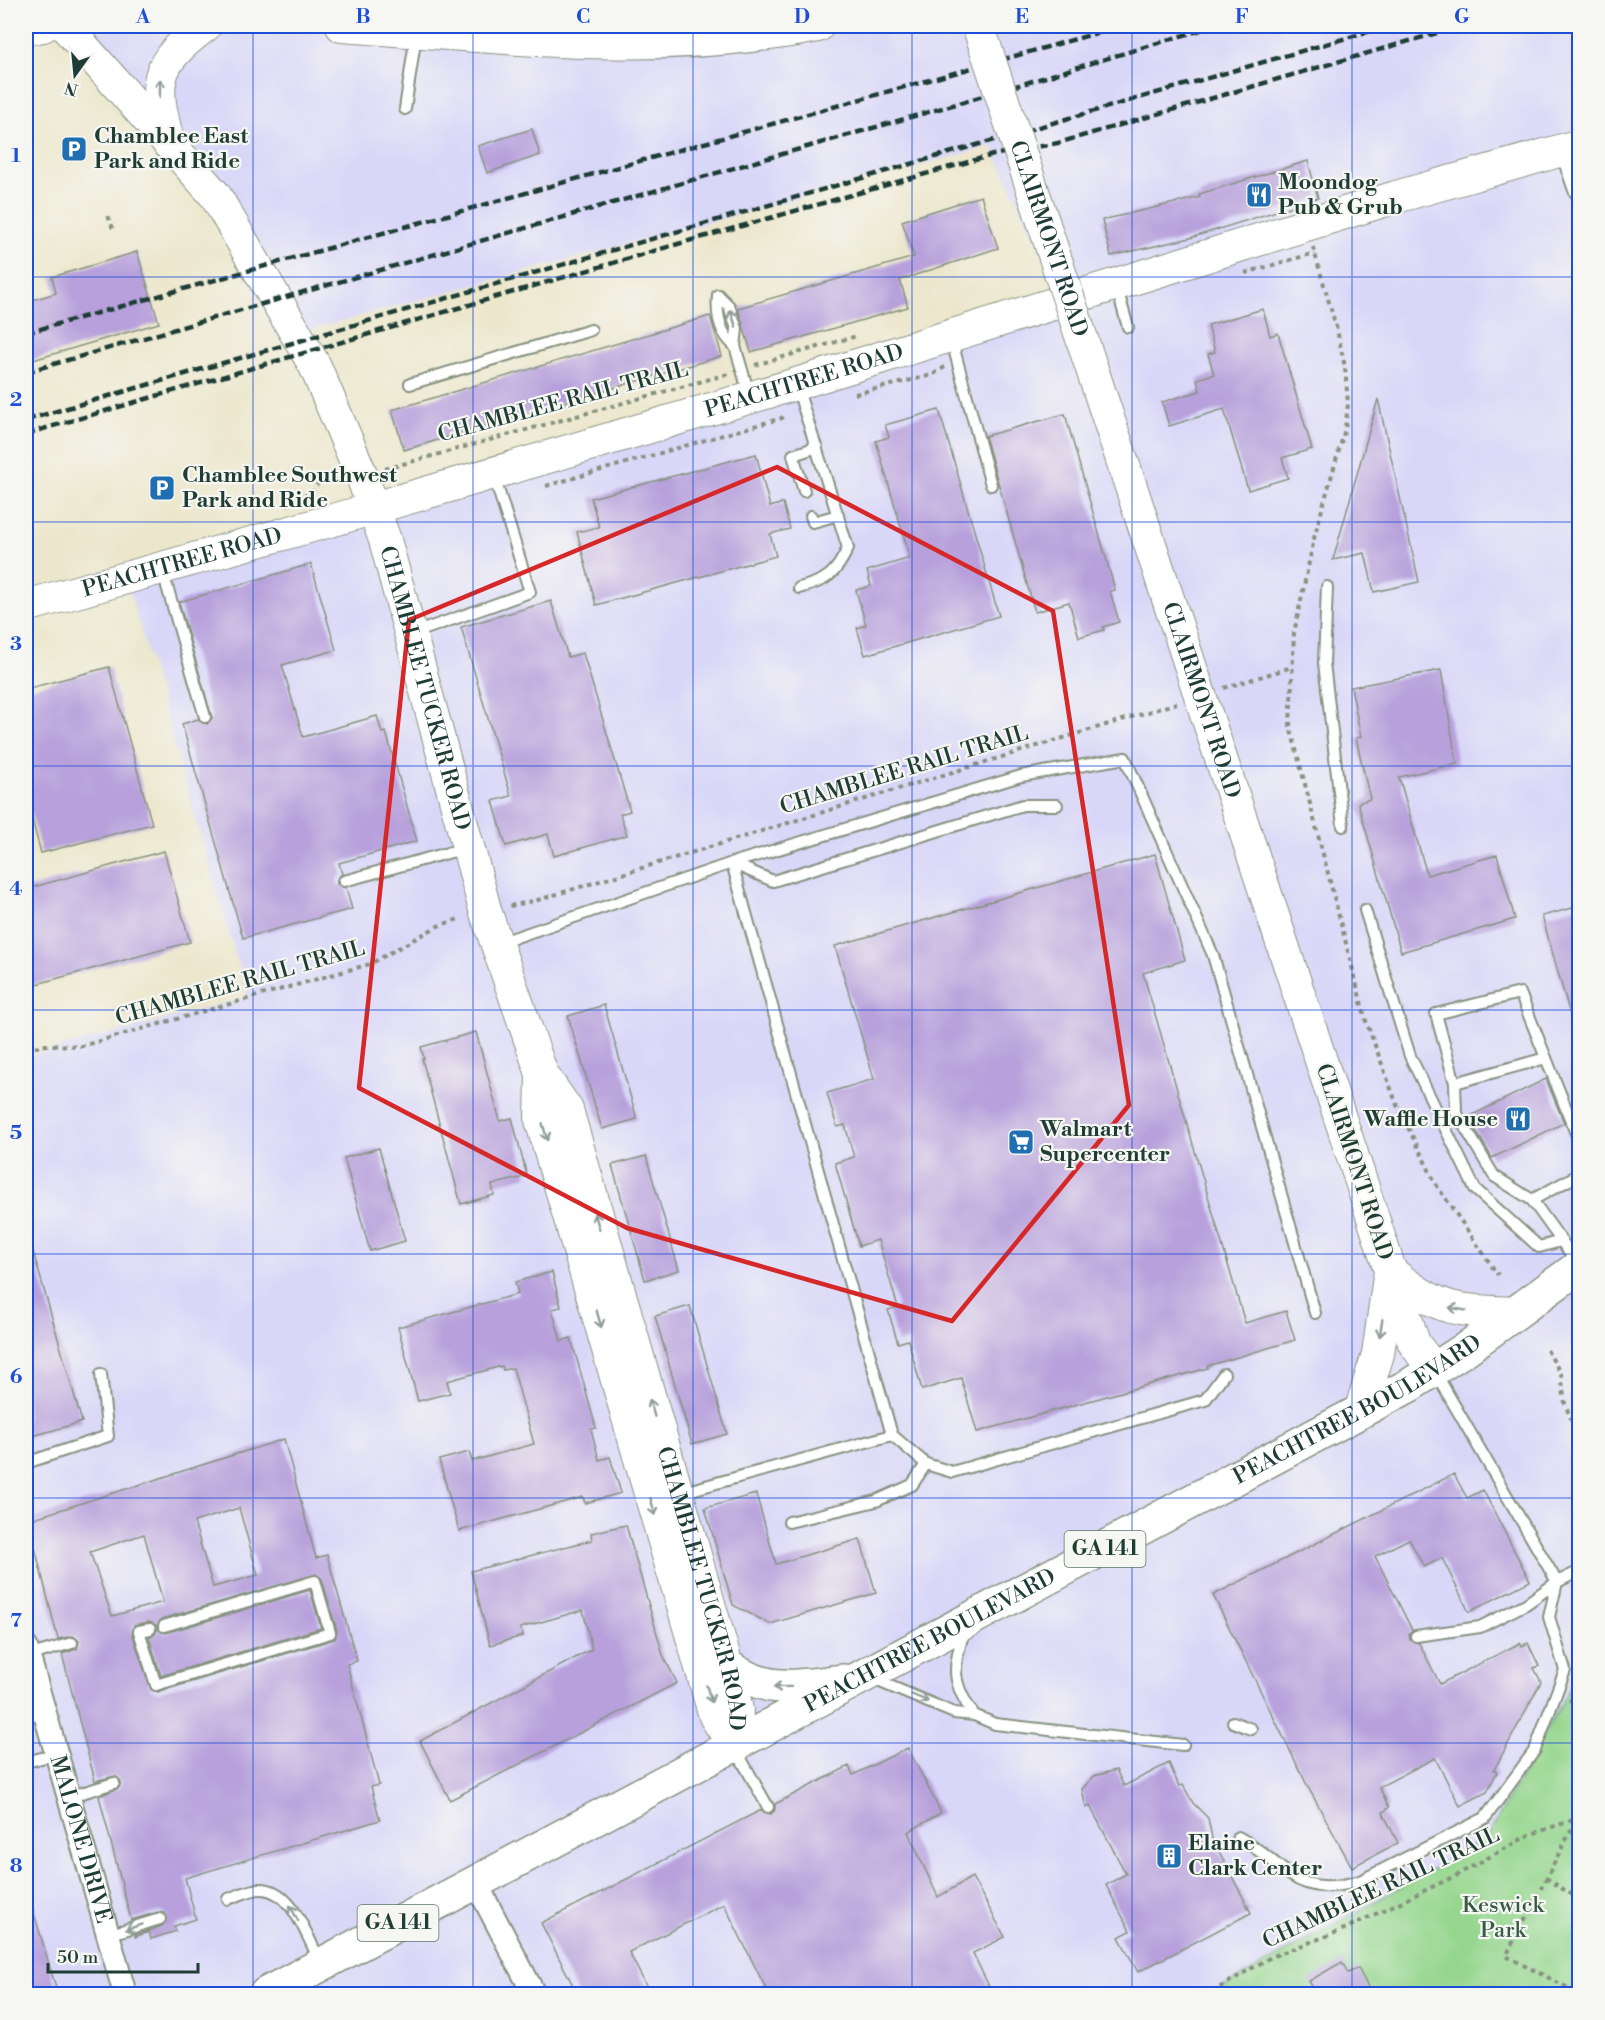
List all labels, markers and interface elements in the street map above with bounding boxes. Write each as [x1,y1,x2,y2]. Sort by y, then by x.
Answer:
text: A [135,5,151,30]
text: B [355,5,371,30]
text: C [576,5,590,30]
text: D [794,5,810,30]
text: E [1015,5,1029,30]
text: F [1235,5,1249,30]
text: G [1454,5,1470,30]
north arrow [45,45,105,105]
text: N [62,77,80,100]
one-way arrow [155,78,166,98]
place label: Chamblee East Park and Ride [94,123,248,175]
parking icon: Chamblee East Park and Ride [59,134,89,164]
street label: CLAIRMONT ROAD [1004,137,1094,340]
text: 1 [11,144,21,169]
place label: Moondog Pub & Grub [1278,169,1403,221]
restaurant icon: Moondog Pub & Grub [1244,180,1274,210]
one-way arrow [727,309,738,328]
street label: PEACHTREE ROAD [702,338,907,424]
street label: CHAMBLEE RAIL TRAIL [435,356,691,448]
text: 2 [10,388,22,413]
place label: Chamblee Southwest Park and Ride [182,462,397,514]
parking icon: Chamblee Southwest Park and Ride [147,473,177,503]
street label: PEACHTREE ROAD [79,522,285,603]
street label: CHAMBLEE TUCKER ROAD [374,543,476,833]
street label: CLAIRMONT ROAD [1157,598,1247,802]
text: 3 [10,632,22,657]
street label: CHAMBLEE RAIL TRAIL [777,719,1031,821]
text: 4 [9,877,23,902]
street label: CHAMBLEE RAIL TRAIL [112,934,368,1032]
street label: CLAIRMONT ROAD [1309,1060,1399,1264]
restaurant icon: Waffle House [1503,1104,1533,1134]
place label: Waffle House [1362,1106,1498,1133]
place label: Walmart Supercenter [1039,1116,1170,1168]
text: 5 [10,1121,22,1146]
one-way arrow [540,1122,551,1141]
supermarket icon: Walmart Supercenter [1006,1127,1036,1157]
one-way arrow [591,1212,602,1231]
one-way arrow [1449,1303,1468,1314]
one-way arrow [594,1309,605,1328]
one-way arrow [1376,1318,1387,1338]
street label: PEACHTREE BOULEVARD [1228,1329,1487,1490]
text: 6 [10,1365,23,1390]
one-way arrow [646,1399,657,1418]
street label: CHAMBLEE TUCKER ROAD [651,1443,751,1731]
one-way arrow [648,1497,659,1516]
road number: GA 141 [1064,1531,1146,1567]
street label: PEACHTREE BOULEVARD [799,1563,1060,1719]
text: 7 [10,1609,22,1634]
one-way arrow [772,1681,792,1693]
one-way arrow [704,1684,715,1703]
one-way arrow [910,1693,928,1704]
street label: MALONE DRIVE [44,1752,118,1926]
street label: CHAMBLEE RAIL TRAIL [1258,1821,1504,1955]
place label: Elaine Clark Center [1188,1830,1322,1882]
building icon: Elaine Clark Center [1154,1841,1184,1871]
text: 8 [10,1854,23,1879]
park label: Keswick Park [1462,1892,1546,1944]
one-way arrow [288,1904,299,1922]
road number: GA 141 [358,1905,438,1941]
one-way arrow [125,1922,144,1933]
scale bar [48,1936,198,1974]
text: 50 m [57,1946,99,1969]

